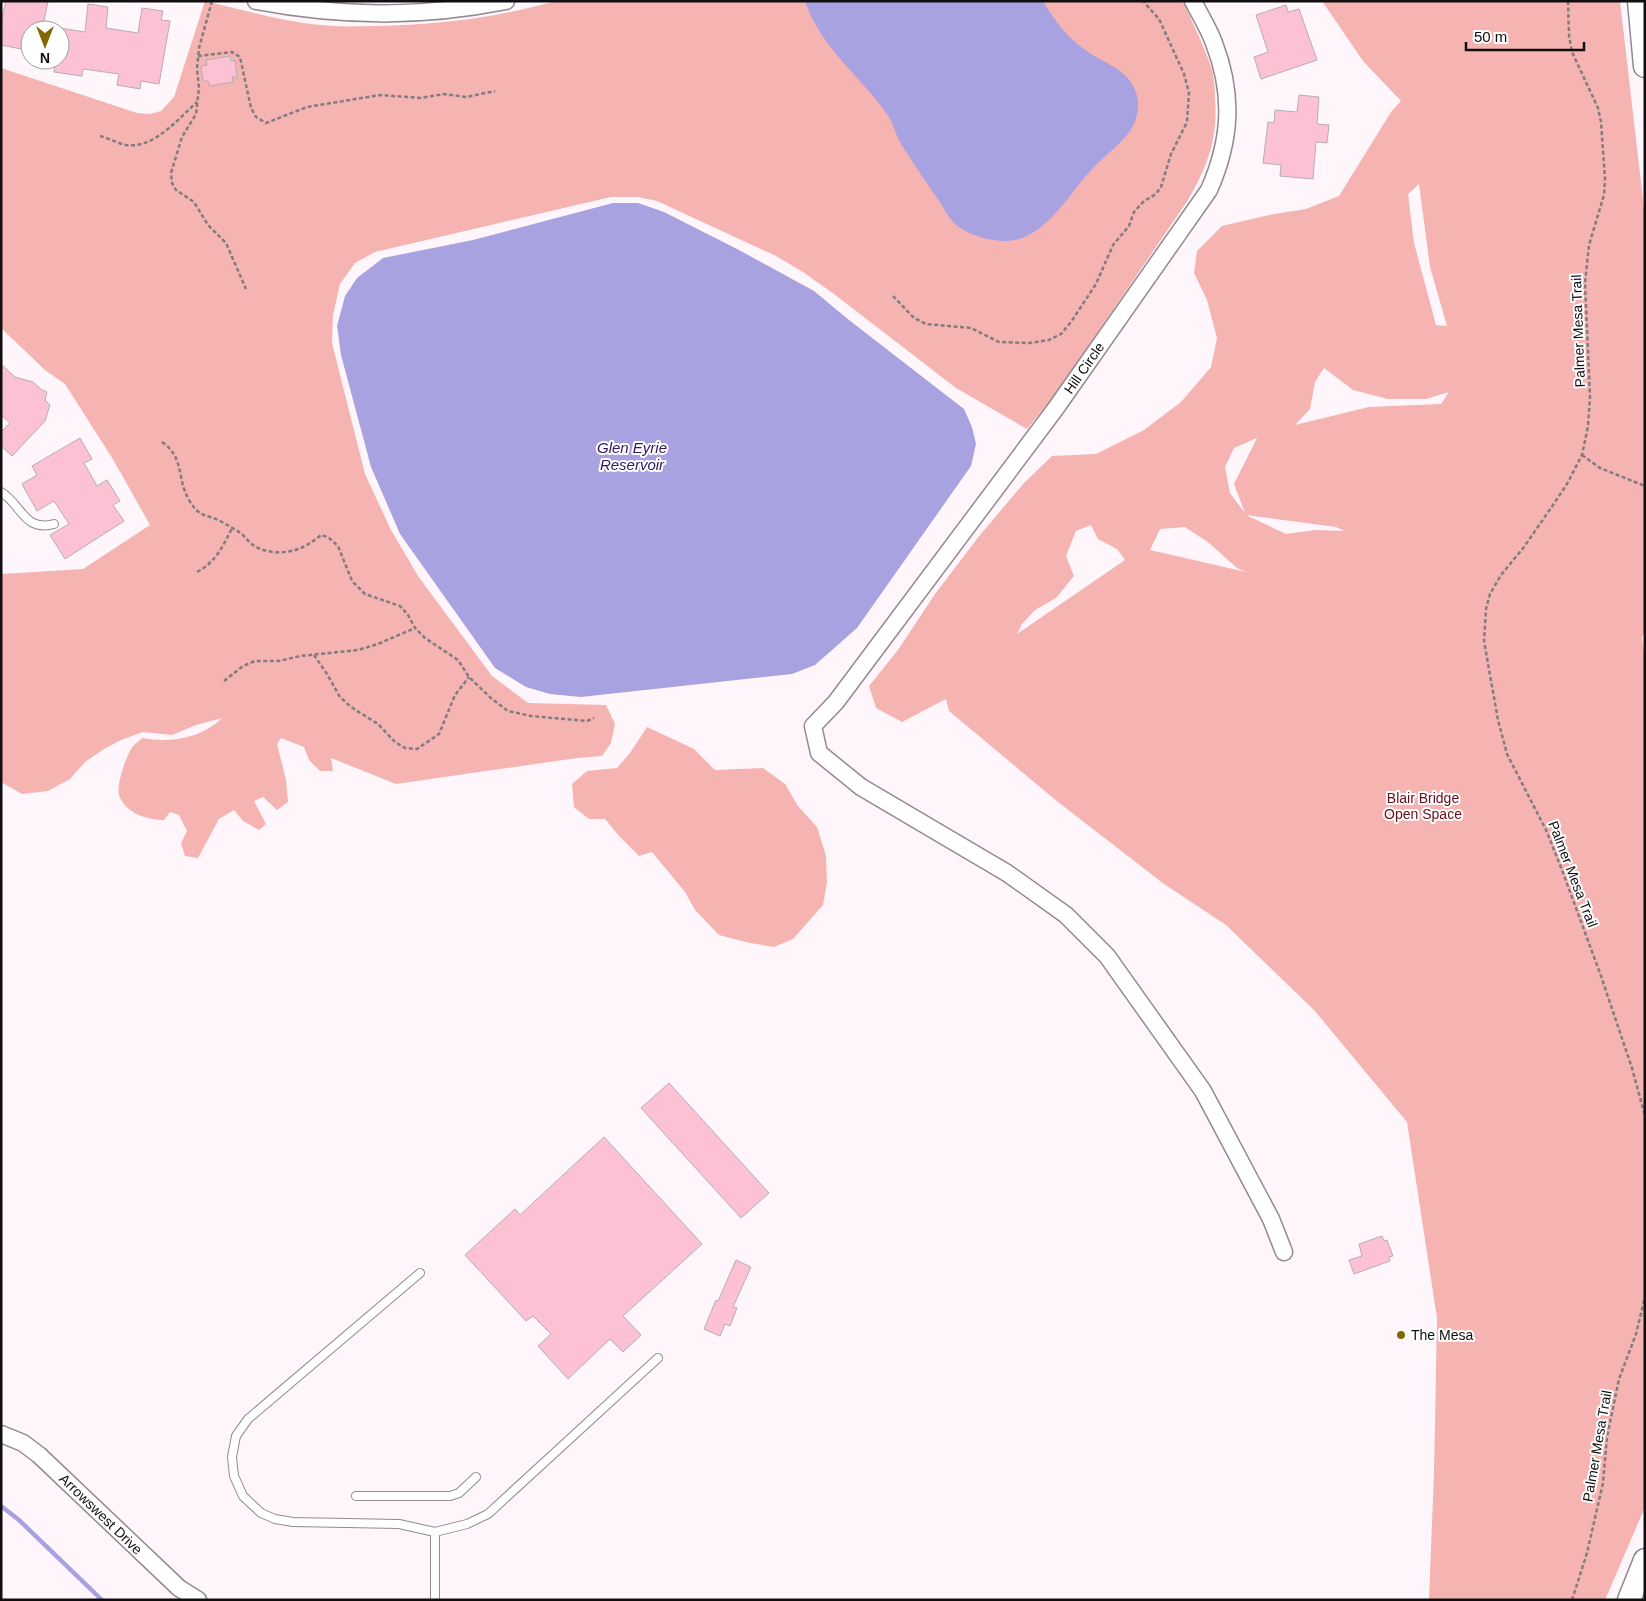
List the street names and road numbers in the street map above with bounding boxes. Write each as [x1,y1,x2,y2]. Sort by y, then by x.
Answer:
street label: Palmer Mesa Trail [1568,274,1588,388]
street label: Hill Circle [1060,339,1108,397]
street label: Palmer Mesa Trail [1545,818,1601,930]
street label: Palmer Mesa Trail [1579,1389,1615,1503]
street label: Arrowswest Drive [56,1470,146,1558]

